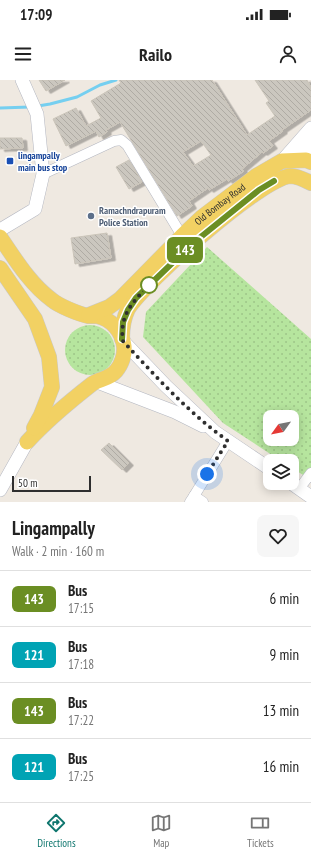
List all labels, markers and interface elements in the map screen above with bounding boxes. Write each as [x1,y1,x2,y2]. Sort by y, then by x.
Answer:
text: 17:09 [20,5,52,24]
icon: menu [12,43,34,65]
text: Railo [139,43,172,66]
icon: person [277,43,299,65]
place label: lingampally main bus stop [18,149,68,174]
marker: lingampally main bus stop [5,156,15,166]
street label: Old Bombay Road [191,180,248,228]
place label: Ramachndrapuram Police Station [99,204,166,229]
marker: Ramachndrapuram Police Station [86,211,96,221]
line badge: 143 [162,237,208,263]
text: 143 [175,241,195,259]
unlabelled marker [140,276,158,294]
north arrow [263,410,299,446]
map controls [263,410,299,490]
button: layers [263,454,299,490]
your location [197,464,217,484]
scale bar [12,474,91,493]
text: 50 m [18,476,37,490]
button: heart [257,515,299,557]
text: Lingampally [12,516,95,540]
text: Walk · 2 min · 160 m [12,543,104,560]
text: Bus [68,581,87,600]
text: 6 min [269,589,299,608]
text: 143 [24,590,44,608]
text: 17:15 [68,600,94,617]
text: Bus [68,637,87,656]
text: 9 min [269,645,299,664]
text: 121 [24,646,44,664]
text: 17:18 [68,656,94,673]
text: Bus [68,693,87,712]
text: 13 min [263,701,299,720]
text: 143 [24,702,44,720]
text: 17:22 [68,712,94,729]
text: Bus [68,749,87,768]
text: 16 min [263,757,299,776]
text: 121 [24,758,44,776]
text: 17:25 [68,768,94,785]
tab: Directions [37,812,76,850]
tab: Map [150,812,172,850]
tab: Tickets [247,812,274,850]

